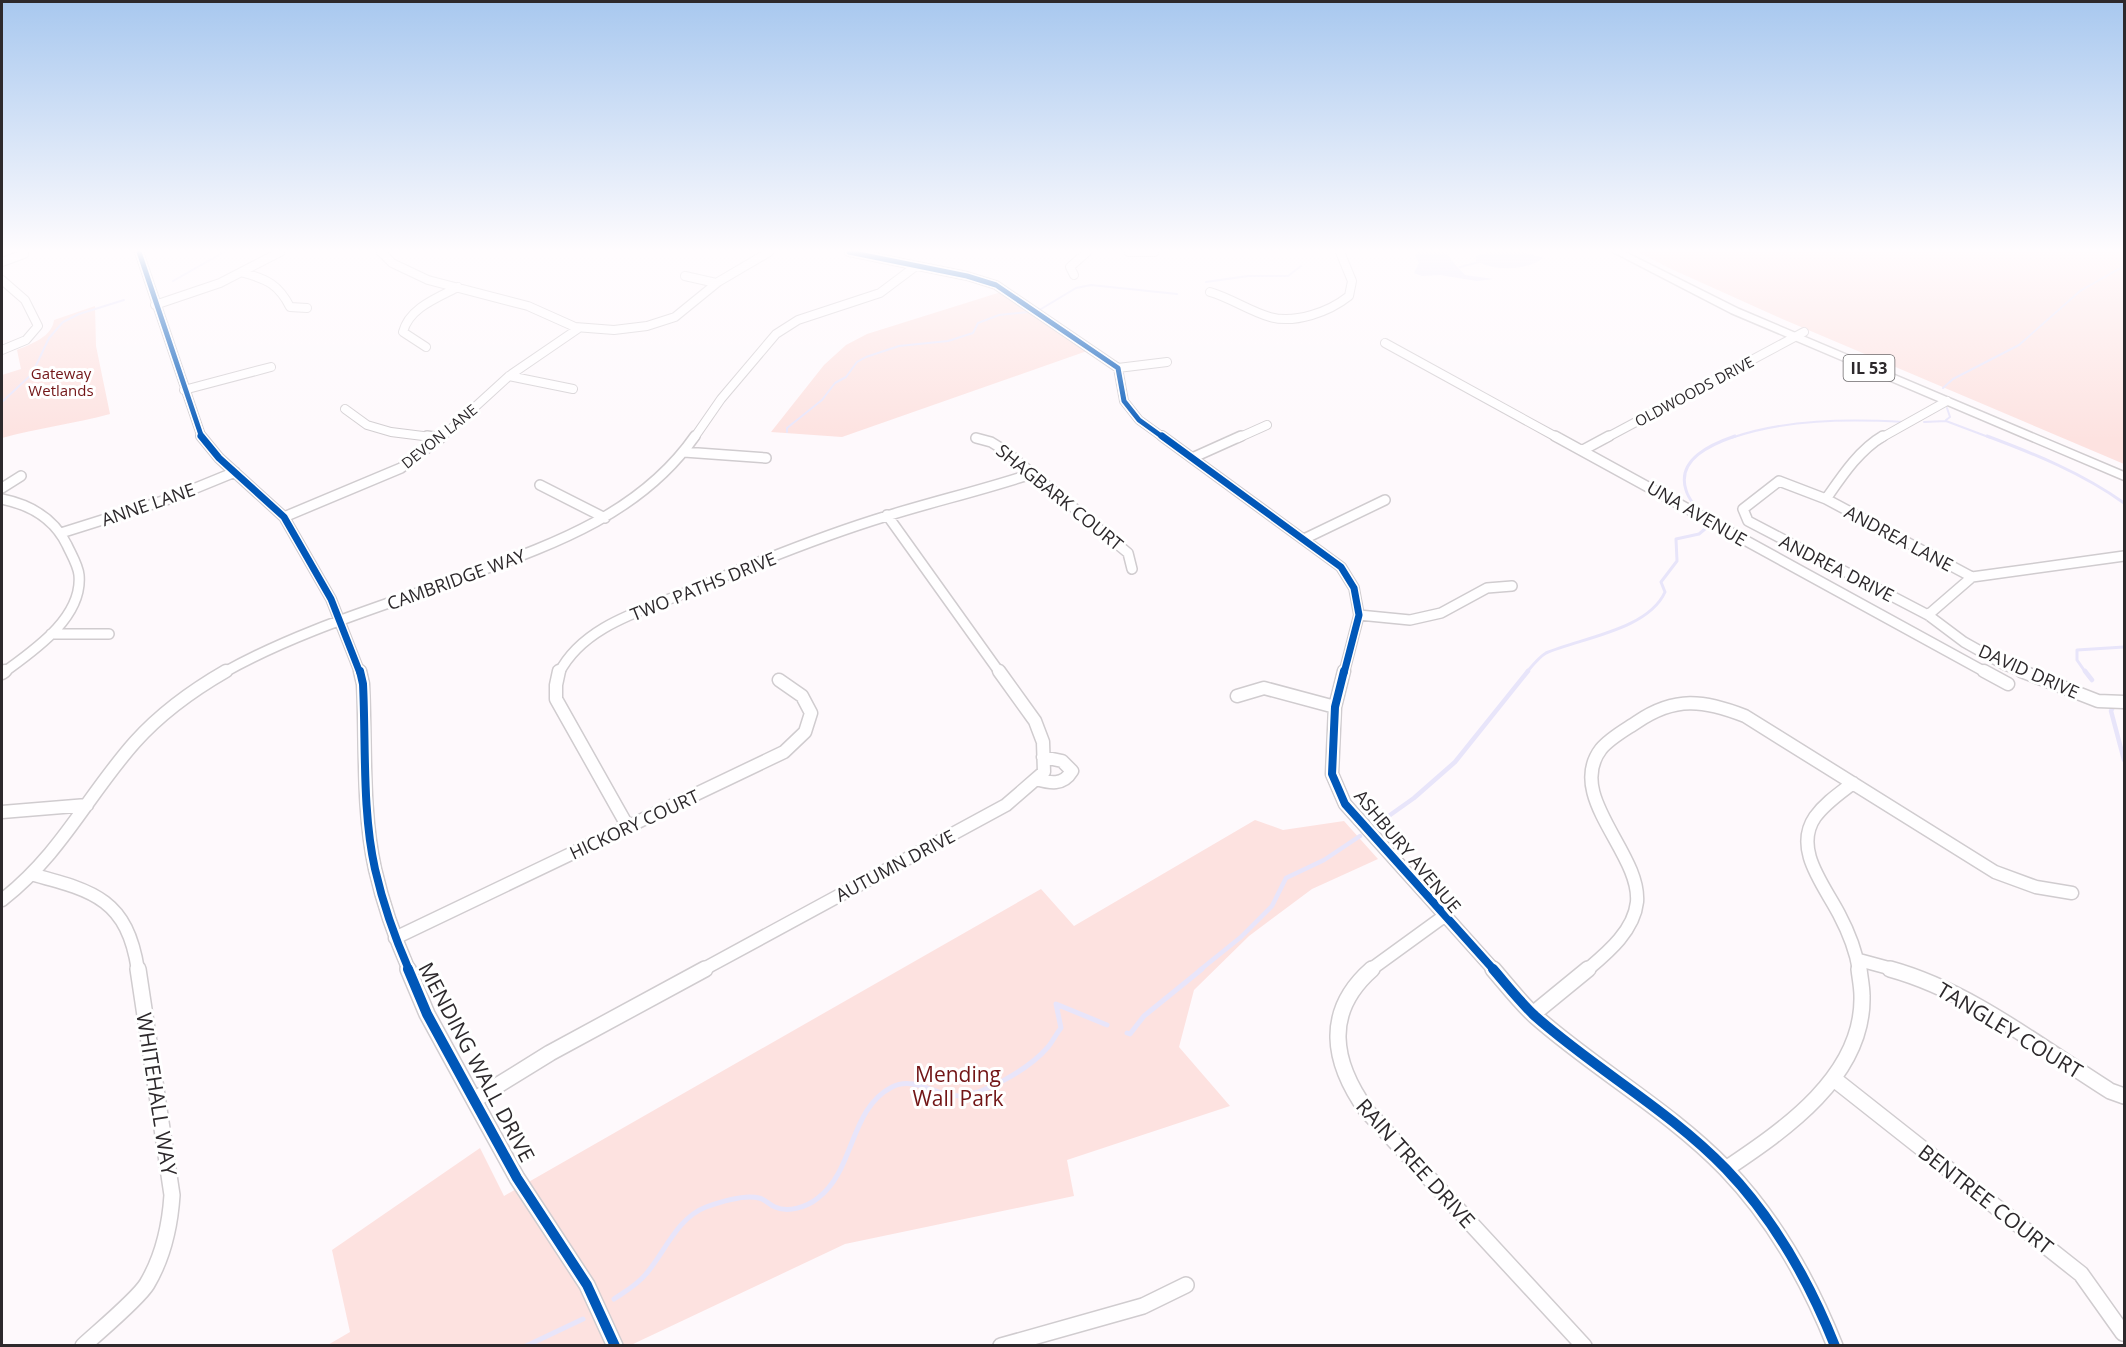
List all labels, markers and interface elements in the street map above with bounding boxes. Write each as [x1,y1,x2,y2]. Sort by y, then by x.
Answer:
street label: OLDWOODS DRIVE [1631,351,1757,431]
road number: IL 53 [1844,355,1894,381]
park label: Gateway Wetlands [28,363,94,400]
street label: DEVON LANE [397,399,481,473]
street label: SHAGBARK COURT [991,438,1129,556]
street label: UNA AVENUE [1643,475,1751,551]
street label: ANNE LANE [98,477,198,531]
street label: ANDREA LANE [1841,499,1957,577]
street label: ANDREA DRIVE [1776,529,1898,607]
street label: CAMBRIDGE WAY [383,543,529,615]
street label: TWO PATHS DRIVE [627,546,779,626]
street label: DAVID DRIVE [1975,638,2083,704]
street label: HICKORY COURT [565,784,703,864]
street label: ASHBURY AVENUE [1349,784,1467,918]
street label: AUTUMN DRIVE [831,823,959,907]
street label: MENDING WALL DRIVE [412,957,542,1167]
street label: TANGLEY COURT [1932,975,2088,1085]
street label: WHITEHALL WAY [130,1011,184,1178]
park label: Mending Wall Park [912,1060,1004,1112]
street label: RAIN TREE DRIVE [1350,1092,1482,1234]
street label: BENTREE COURT [1913,1138,2059,1261]

